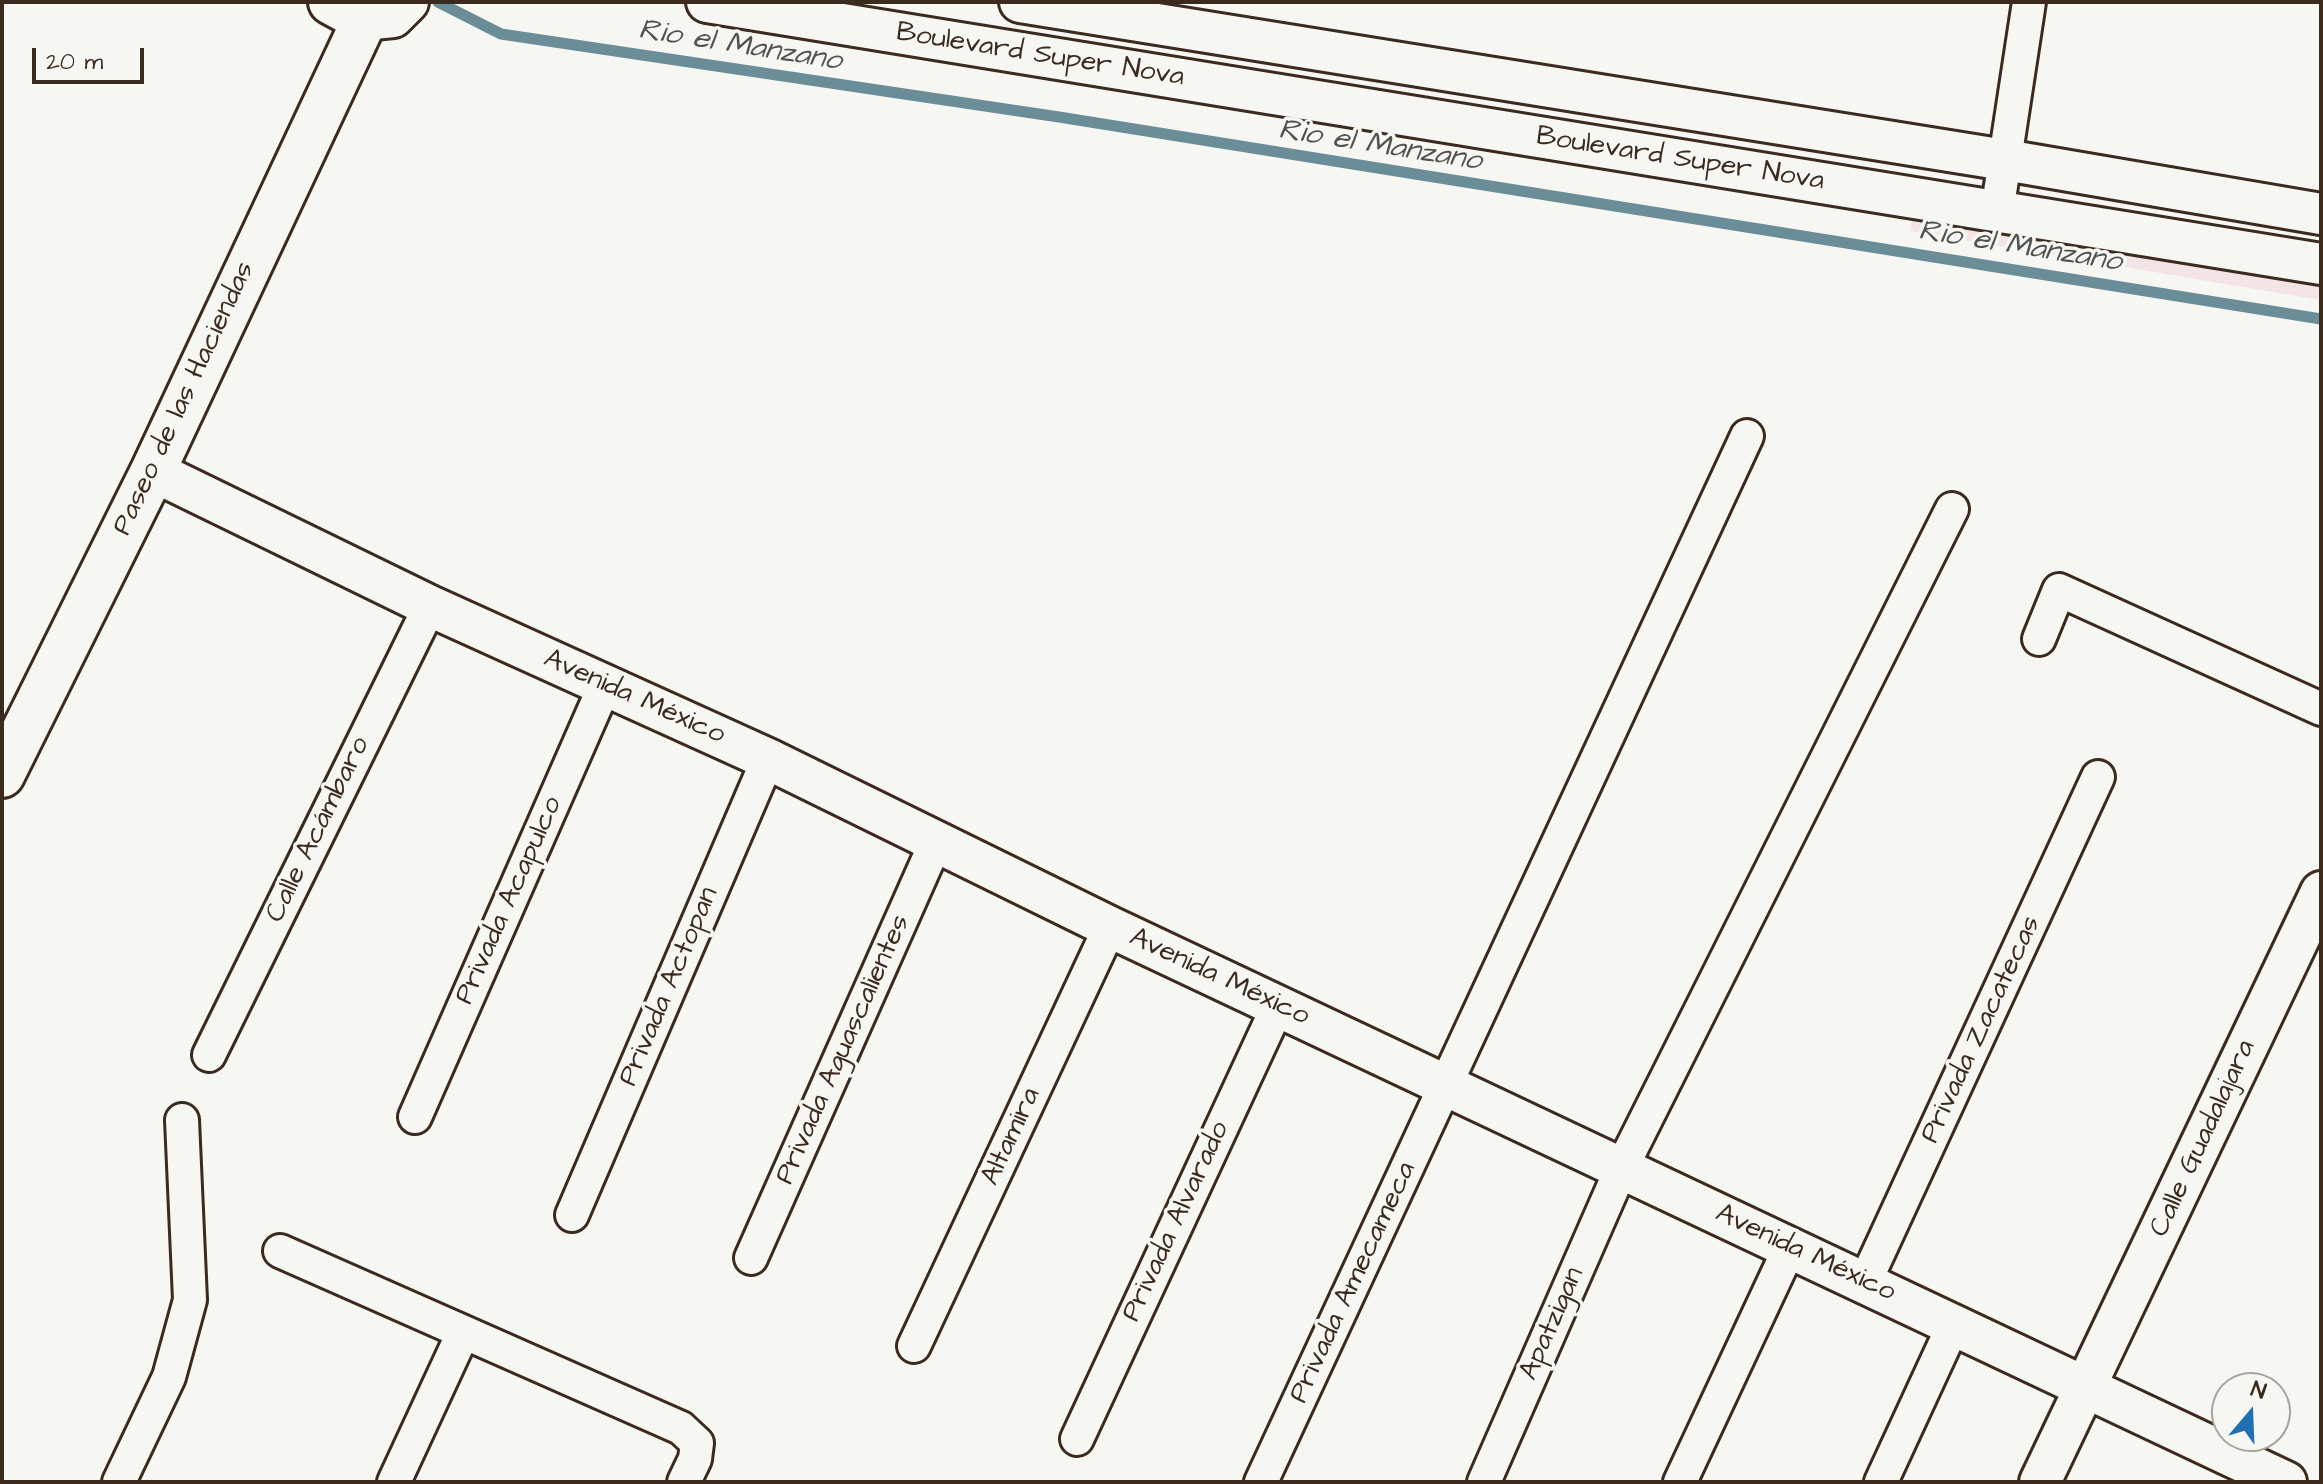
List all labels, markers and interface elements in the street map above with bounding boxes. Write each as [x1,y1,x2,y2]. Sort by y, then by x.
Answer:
water label: Rio el Manzano [636,13,844,81]
street label: Boulevard Super Nova [894,17,1186,95]
scale bar [36,32,148,82]
text: 20 m [46,45,103,79]
water label: Rio el Manzano [1276,113,1484,181]
street label: Boulevard Super Nova [1534,121,1826,199]
water label: Rio el Manzano [1916,214,2124,282]
street label: Paseo de las Haciendas [107,257,263,541]
street label: Avenida México [538,643,730,753]
street label: Calle Acámbaro [260,732,378,928]
street label: Privada Acapulco [449,792,571,1010]
street label: Privada Actopan [613,883,727,1091]
street label: Privada Aguascalientes [769,910,919,1190]
street label: Privada Zacatecas [1915,911,2049,1149]
street label: Avenida México [1124,922,1314,1034]
street label: Calle Guadalajara [2144,1035,2264,1243]
street label: Altamira [975,1083,1049,1191]
street label: Privada Alvarado [1116,1117,1238,1327]
street label: Privada Amecameca [1283,1157,1425,1409]
street label: Avenida México [1710,1198,1900,1310]
street label: Apatzigan [1513,1262,1593,1386]
north arrow [2211,1372,2291,1452]
text: N [2247,1374,2270,1408]

